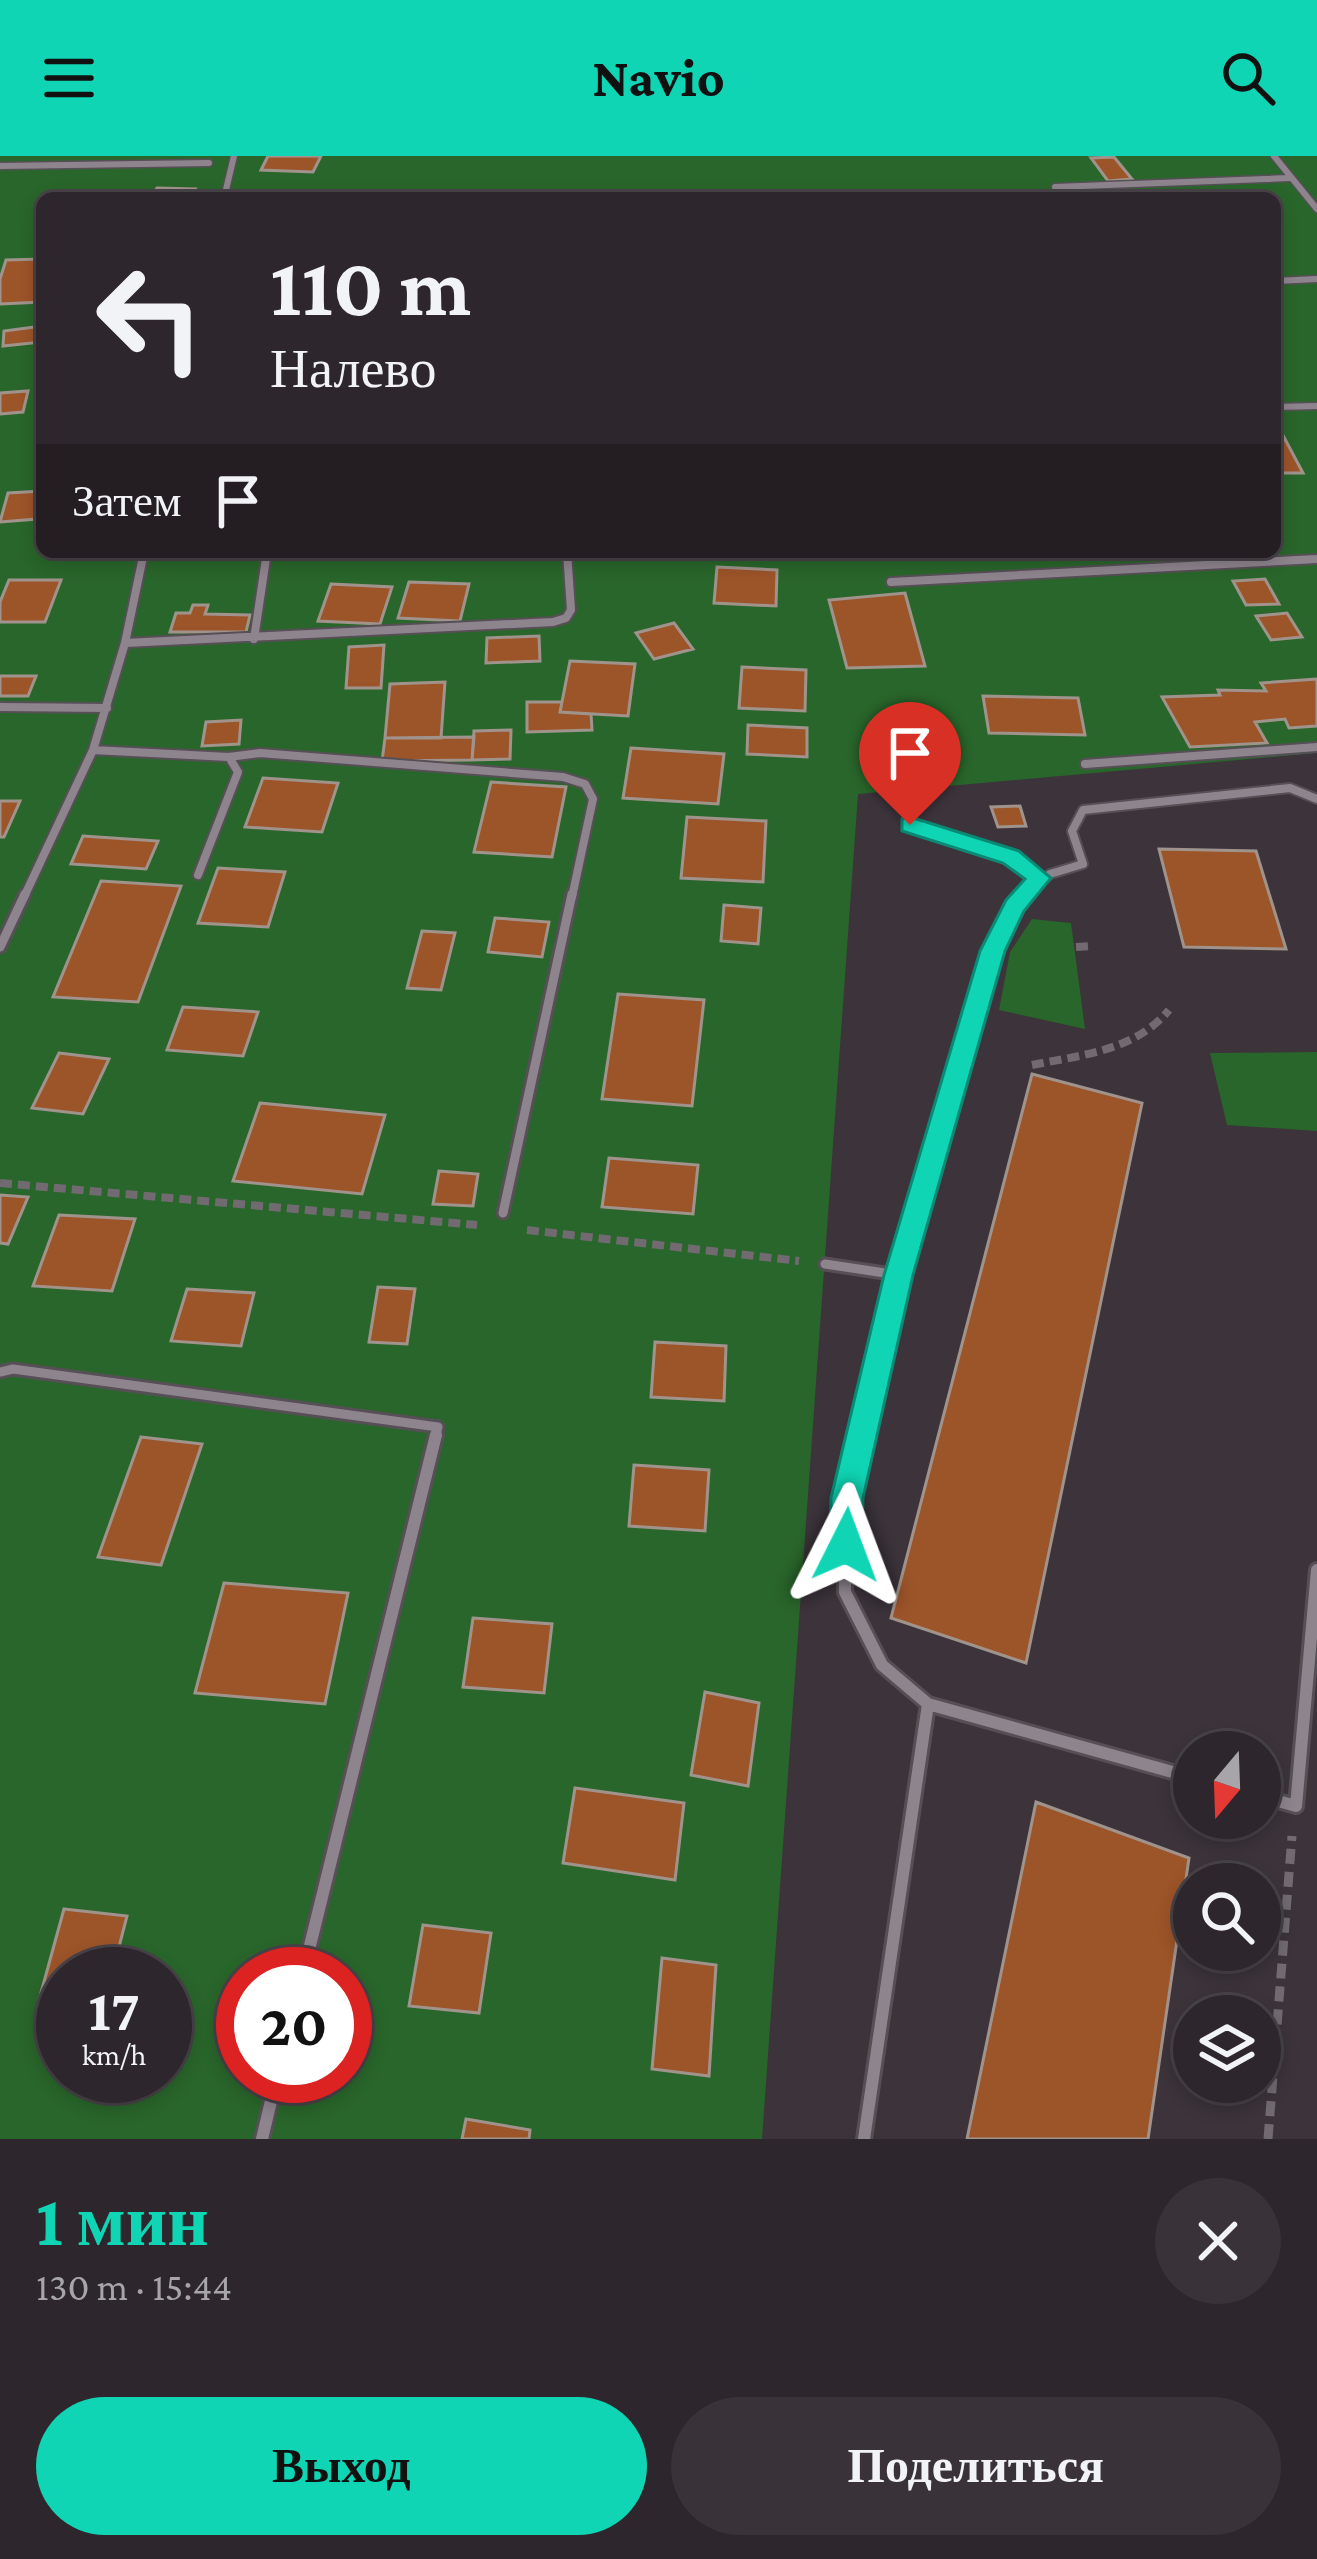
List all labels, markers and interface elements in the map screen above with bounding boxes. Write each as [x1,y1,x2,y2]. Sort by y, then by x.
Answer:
icon: menu [36,45,102,111]
icon: search [1215,45,1281,111]
text: Navio [592,48,725,108]
icon: left [72,240,228,396]
text: 110 m [270,240,471,333]
text: Налево [270,339,436,399]
icon: arrive [205,468,271,534]
text: Затем [72,476,181,526]
pin [859,702,961,825]
icon: arrive [877,720,943,786]
position arrow [783,1482,909,1608]
north arrow [1173,1731,1281,1839]
map controls [1173,1731,1281,2103]
button: search [1173,1863,1281,1971]
speed limit sign: 20 [216,1947,372,2103]
text: 17 [88,1976,140,2043]
button: layers [1173,1995,1281,2103]
text: km/h [82,2038,146,2071]
button: close [1155,2178,1281,2304]
text: 1 мин [36,2180,209,2260]
text: 130 m · 15:44 [36,2265,232,2308]
button: Выход [36,2397,647,2535]
button: Поделиться [671,2397,1281,2535]

